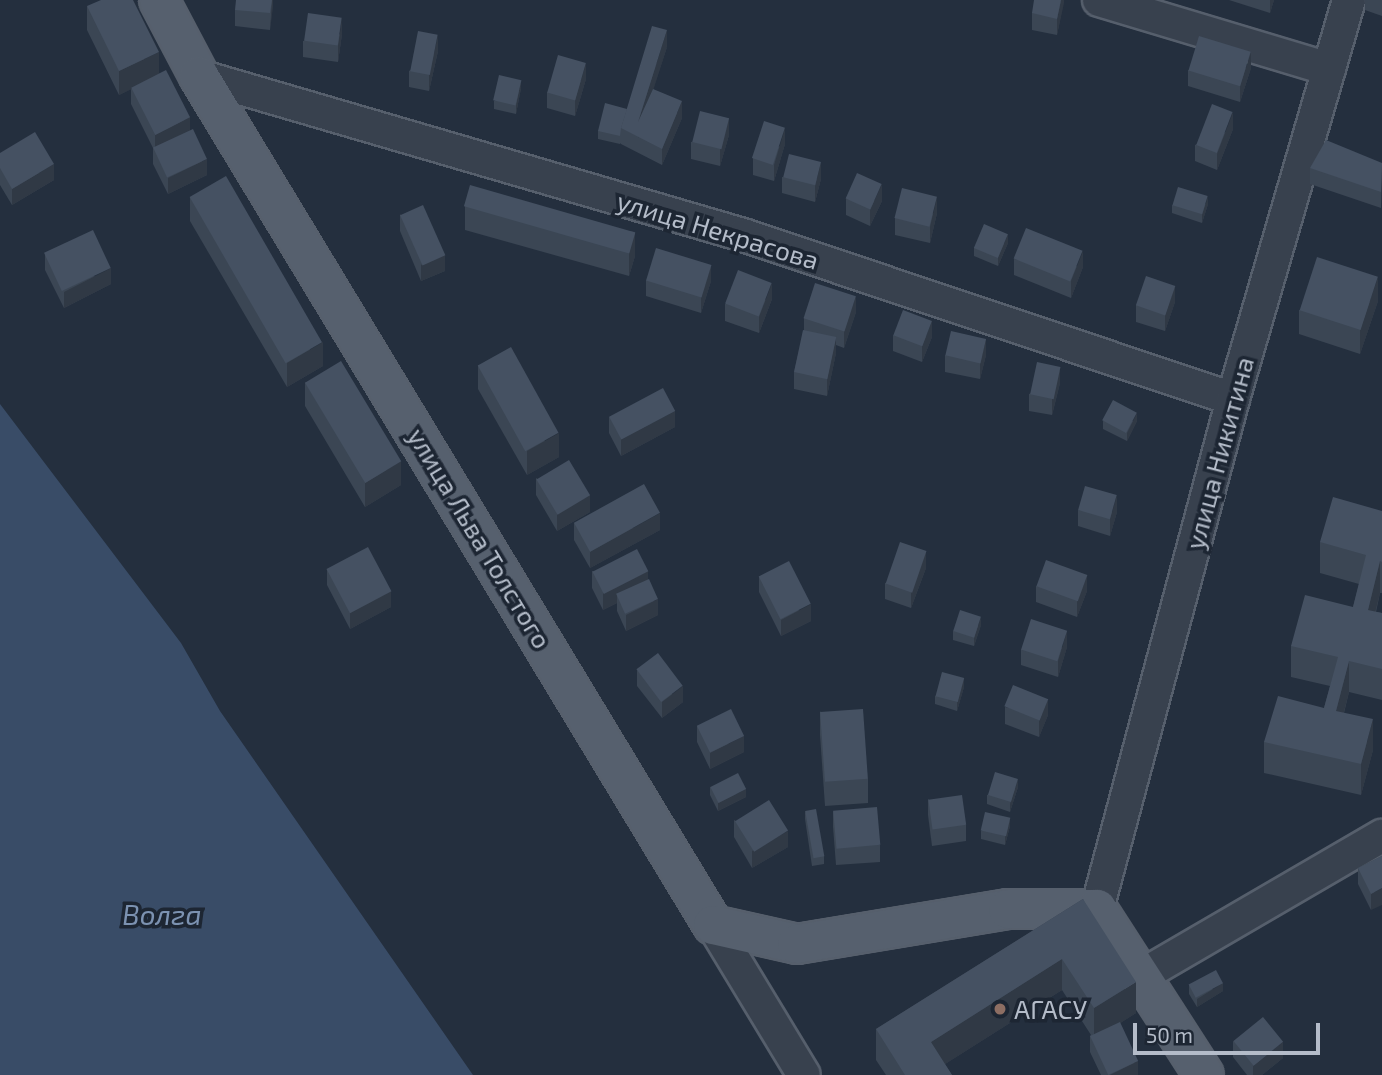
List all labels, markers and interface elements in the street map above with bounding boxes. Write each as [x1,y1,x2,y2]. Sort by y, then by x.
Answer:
street label: улица Некрасова [613,184,823,276]
street label: улица Никитина [1178,353,1260,553]
street label: улица Льва Толстого [402,422,558,654]
water label: Волга [122,897,202,931]
place label: АГАСУ [1014,993,1087,1025]
marker: АГАСУ [992,1001,1008,1017]
scale bar [1137,1009,1324,1052]
text: 50 m [1146,1022,1193,1047]

